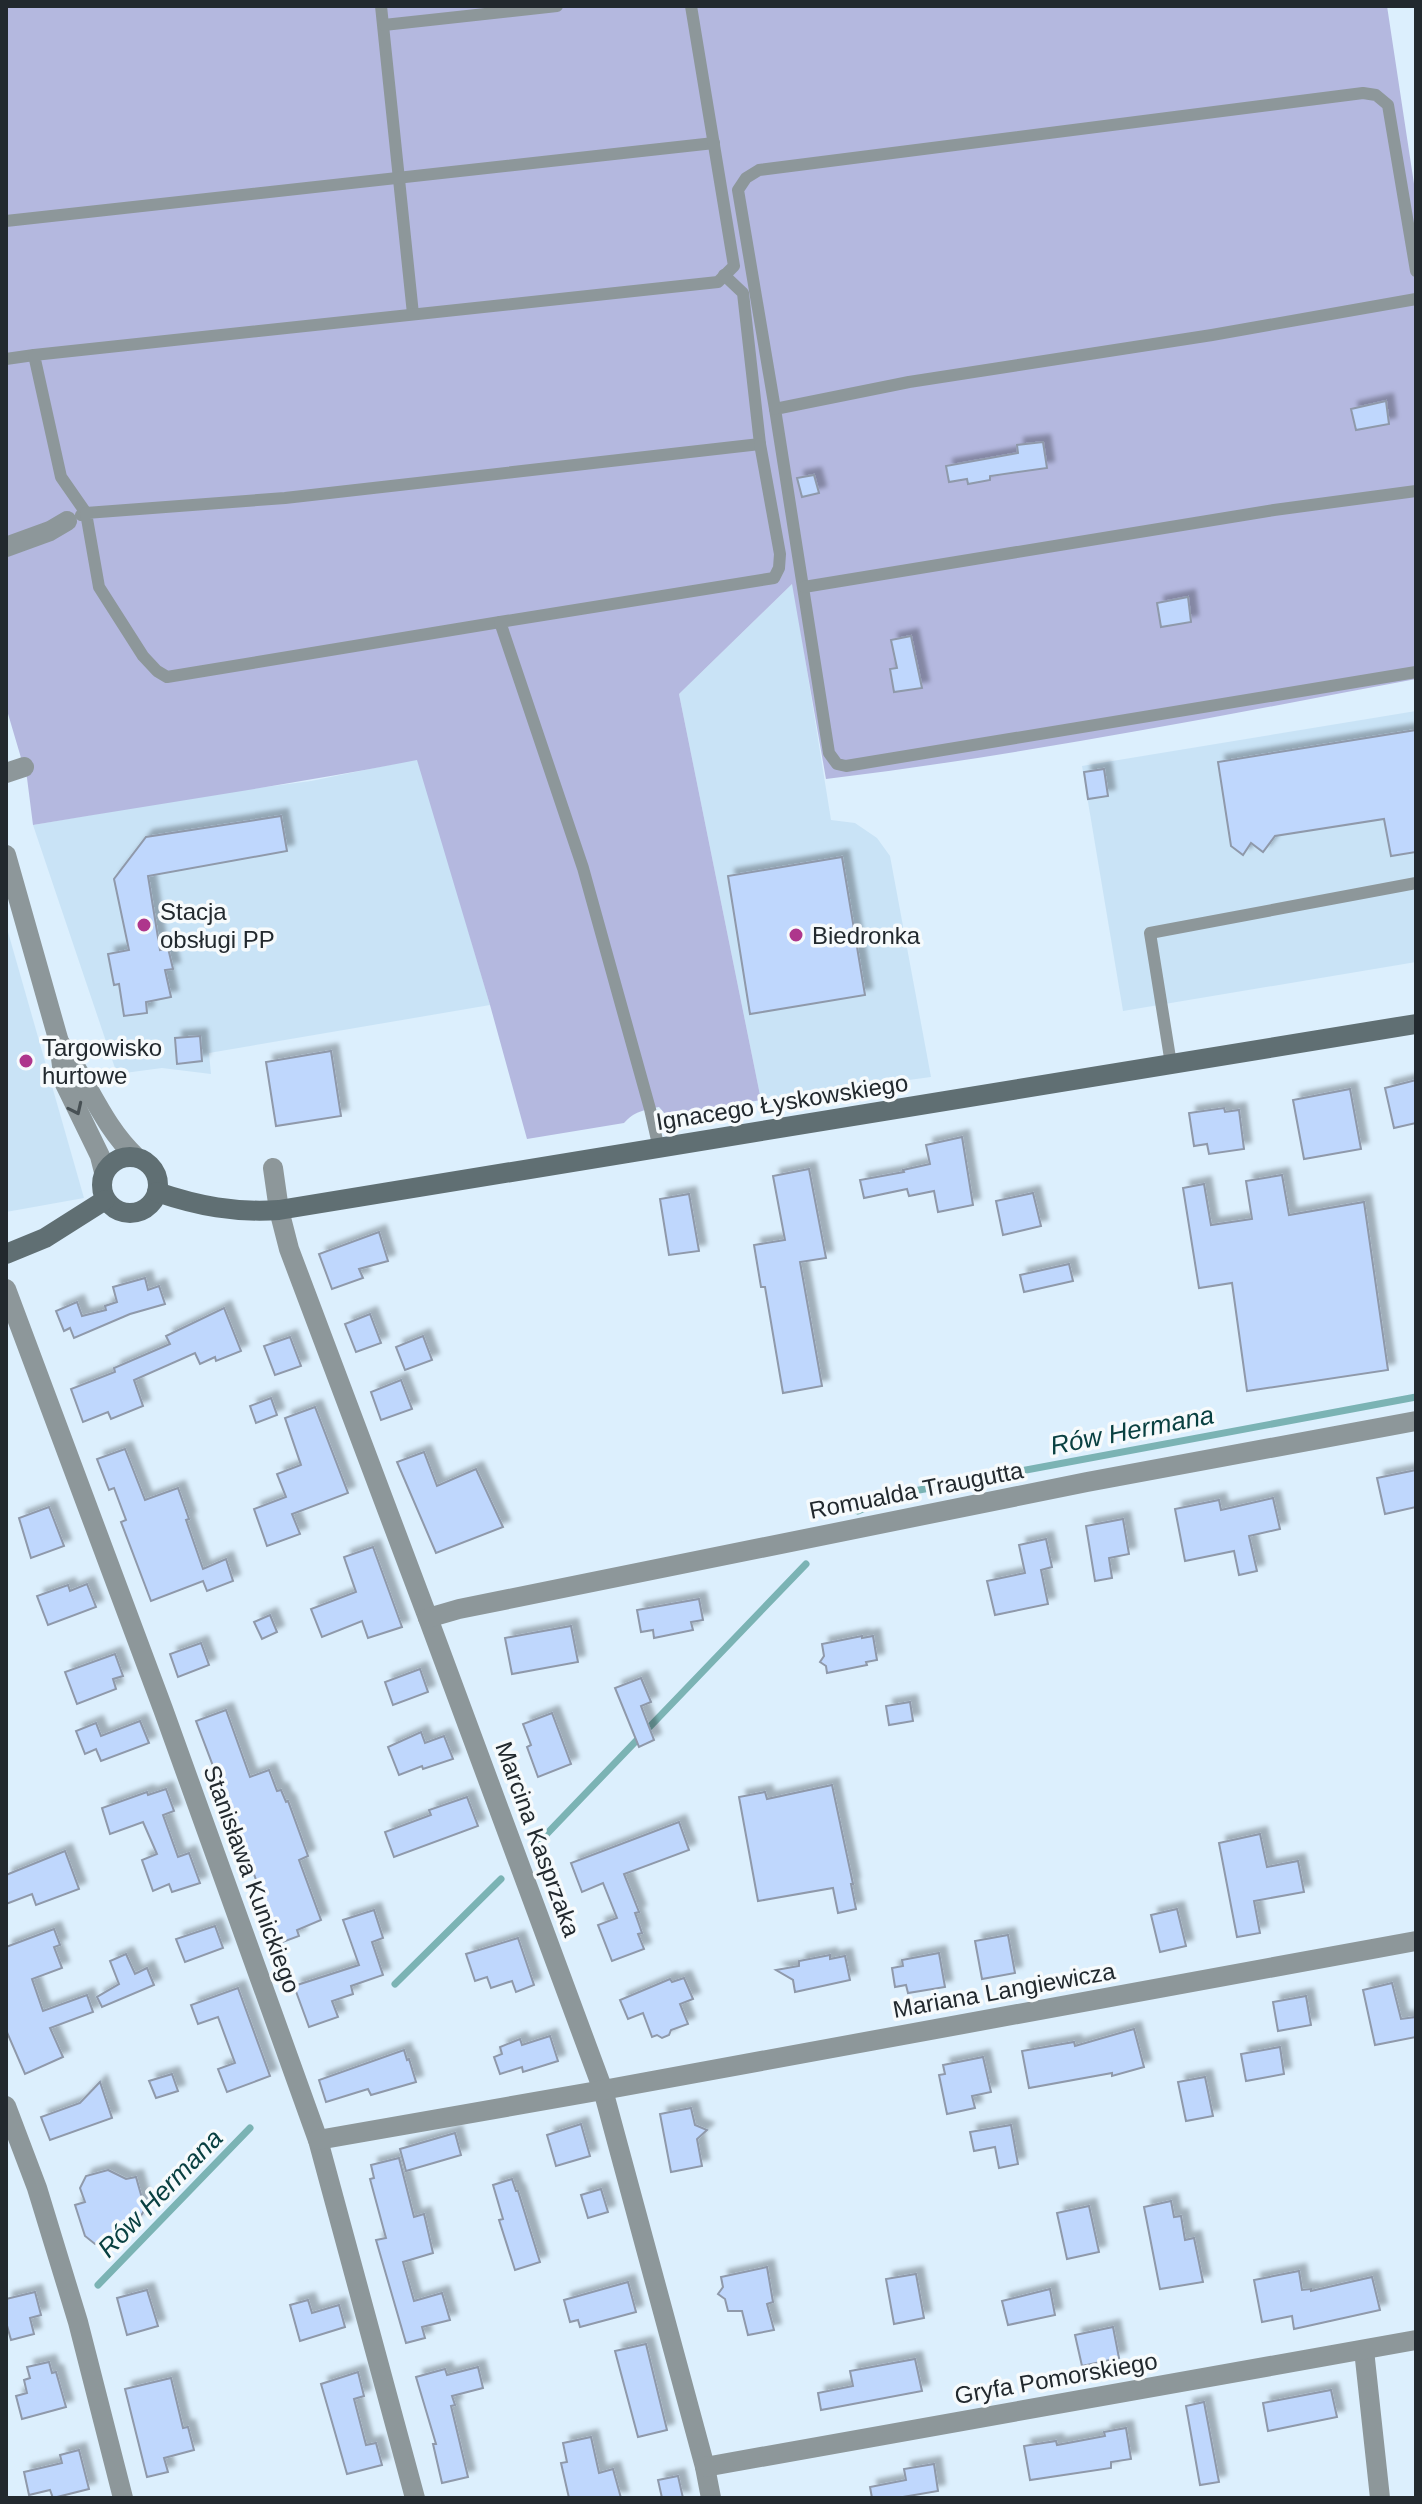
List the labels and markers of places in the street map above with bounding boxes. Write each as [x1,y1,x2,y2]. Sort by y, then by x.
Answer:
place label: Stacja obsługi PP [160,898,275,953]
marker: Stacja obsługi PP [135,916,153,934]
place label: Biedronka [812,922,921,949]
marker: Biedronka [787,926,805,944]
place label: Targowisko hurtowe [42,1034,162,1089]
marker: Targowisko hurtowe [17,1052,35,1070]

